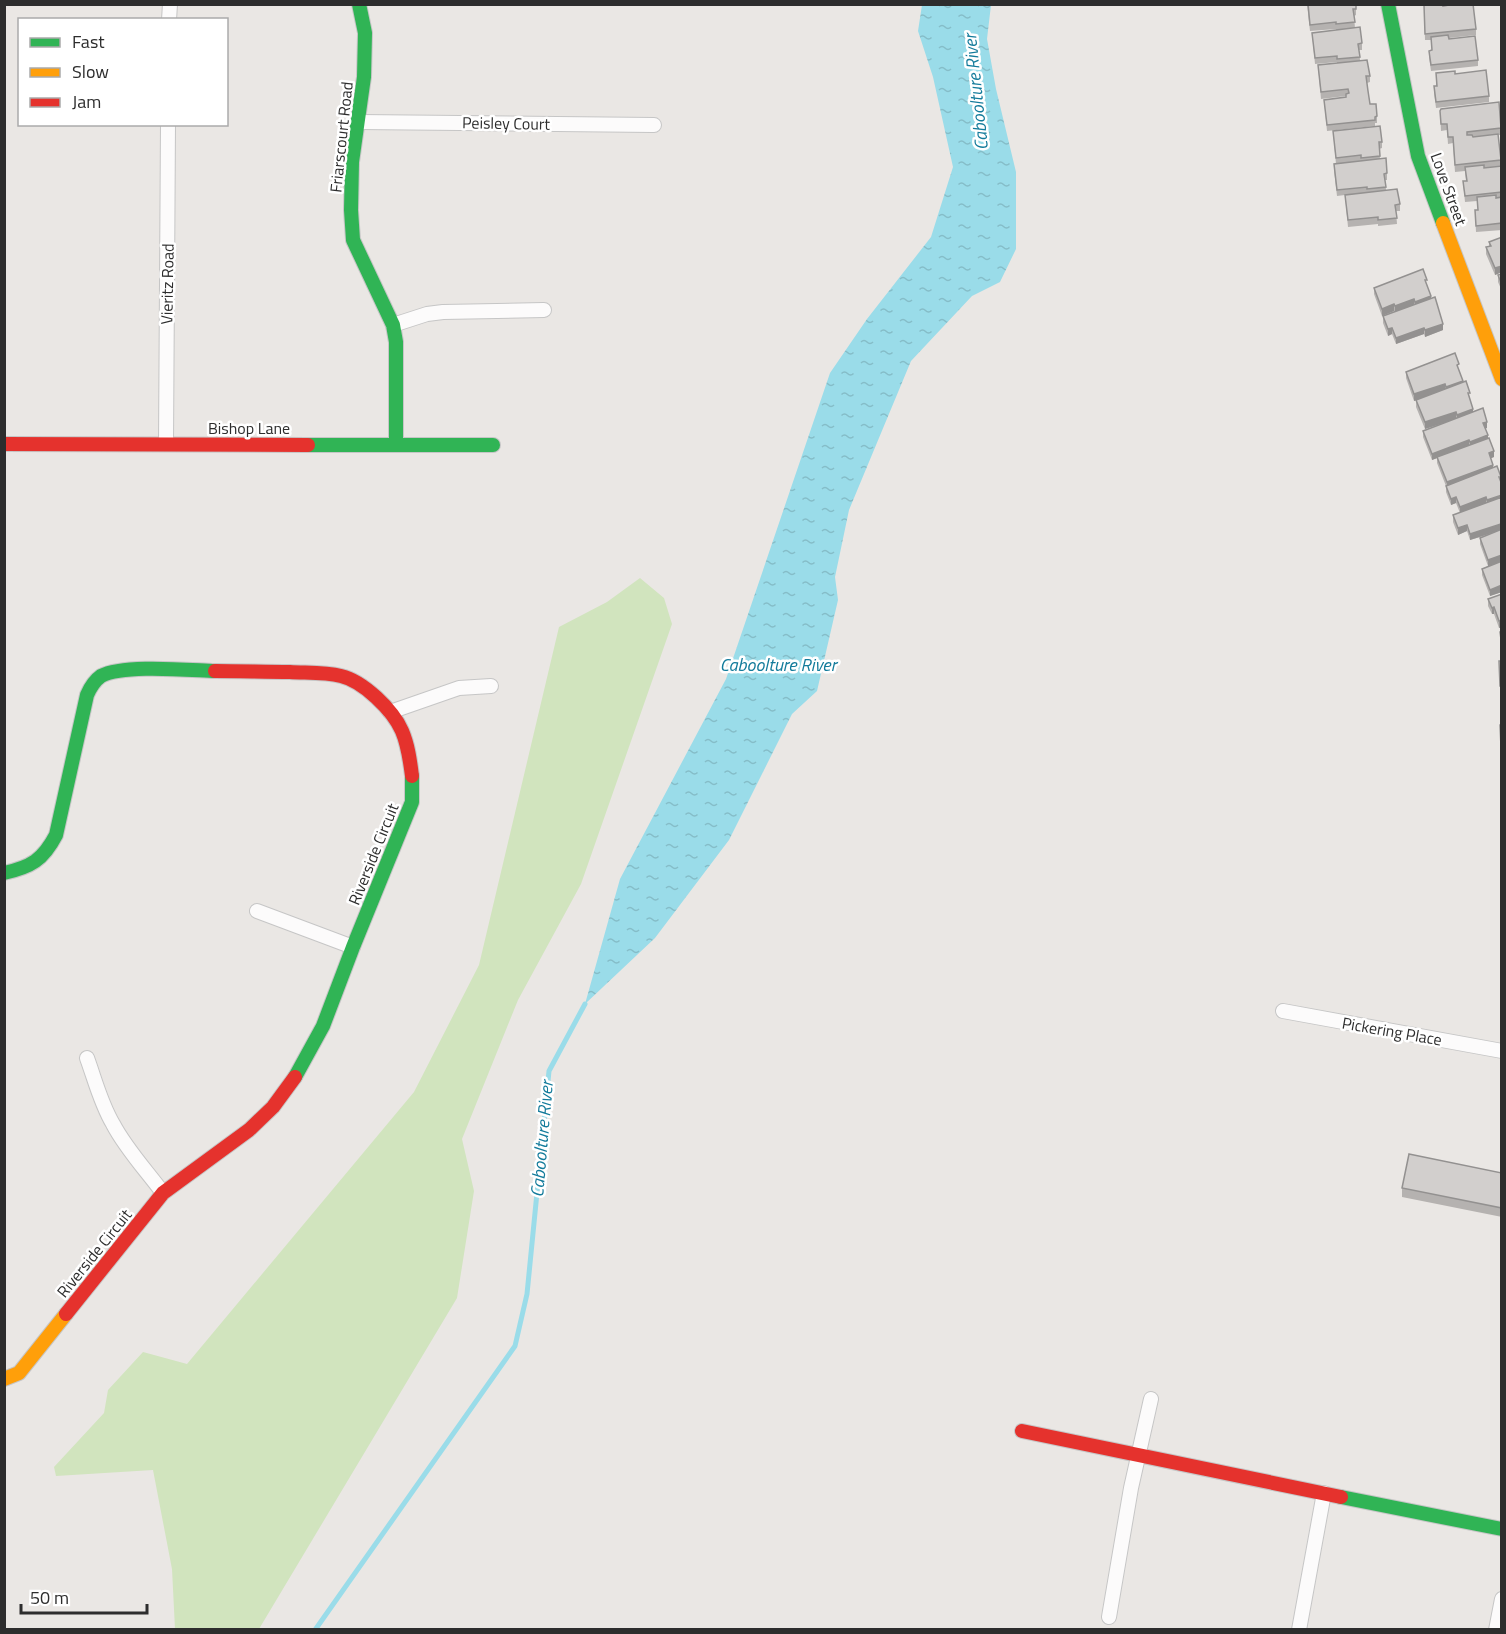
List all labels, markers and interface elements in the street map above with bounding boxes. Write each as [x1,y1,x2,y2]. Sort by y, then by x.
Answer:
legend [18,18,228,126]
text: Fast [72,28,105,55]
water label: Caboolture River [956,30,995,152]
text: Slow [72,58,109,85]
street label: Friarscourt Road [323,80,359,194]
text: Jam [72,88,101,115]
street label: Peisley Court [462,110,551,136]
street label: Love Street [1425,149,1473,229]
street label: Vieritz Road [154,243,180,325]
street label: Bishop Lane [208,416,290,440]
water label: Caboolture River [720,651,839,678]
street label: Riverside Circuit [342,799,404,908]
street label: Pickering Place [1340,1010,1444,1052]
water label: Caboolture River [523,1077,560,1198]
street label: Riverside Circuit [51,1203,137,1302]
scale bar [21,1577,147,1615]
text: 50 m [30,1584,69,1611]

